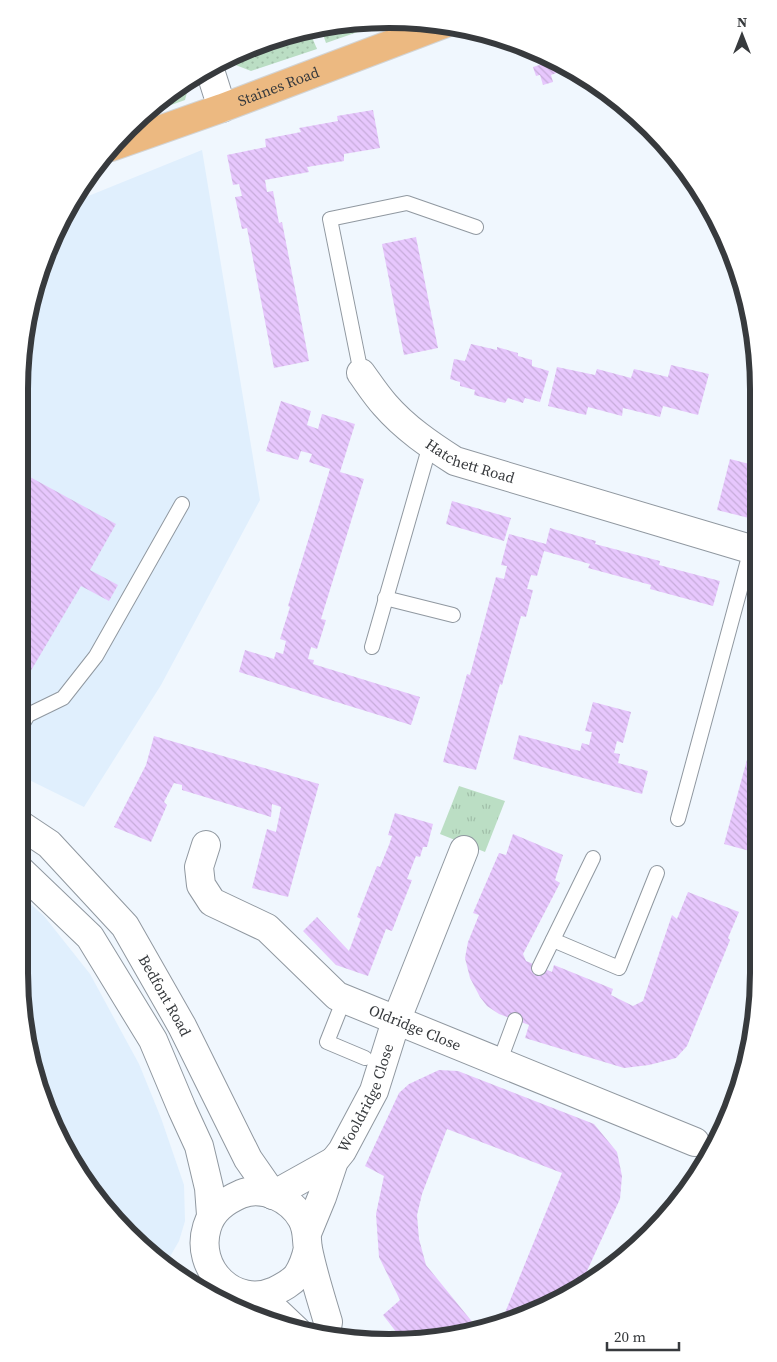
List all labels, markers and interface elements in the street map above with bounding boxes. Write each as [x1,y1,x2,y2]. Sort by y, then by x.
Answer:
north arrow [717,10,767,60]
text: N [737,12,747,32]
street label: Staines Road [235,61,322,111]
street label: Hatchett Road [421,433,518,488]
street label: Bedfont Road [134,951,197,1040]
street label: Oldridge Close [366,999,465,1056]
street label: Wooldridge Close [332,1041,398,1156]
scale bar [607,1320,680,1352]
text: 20 m [614,1326,646,1347]

